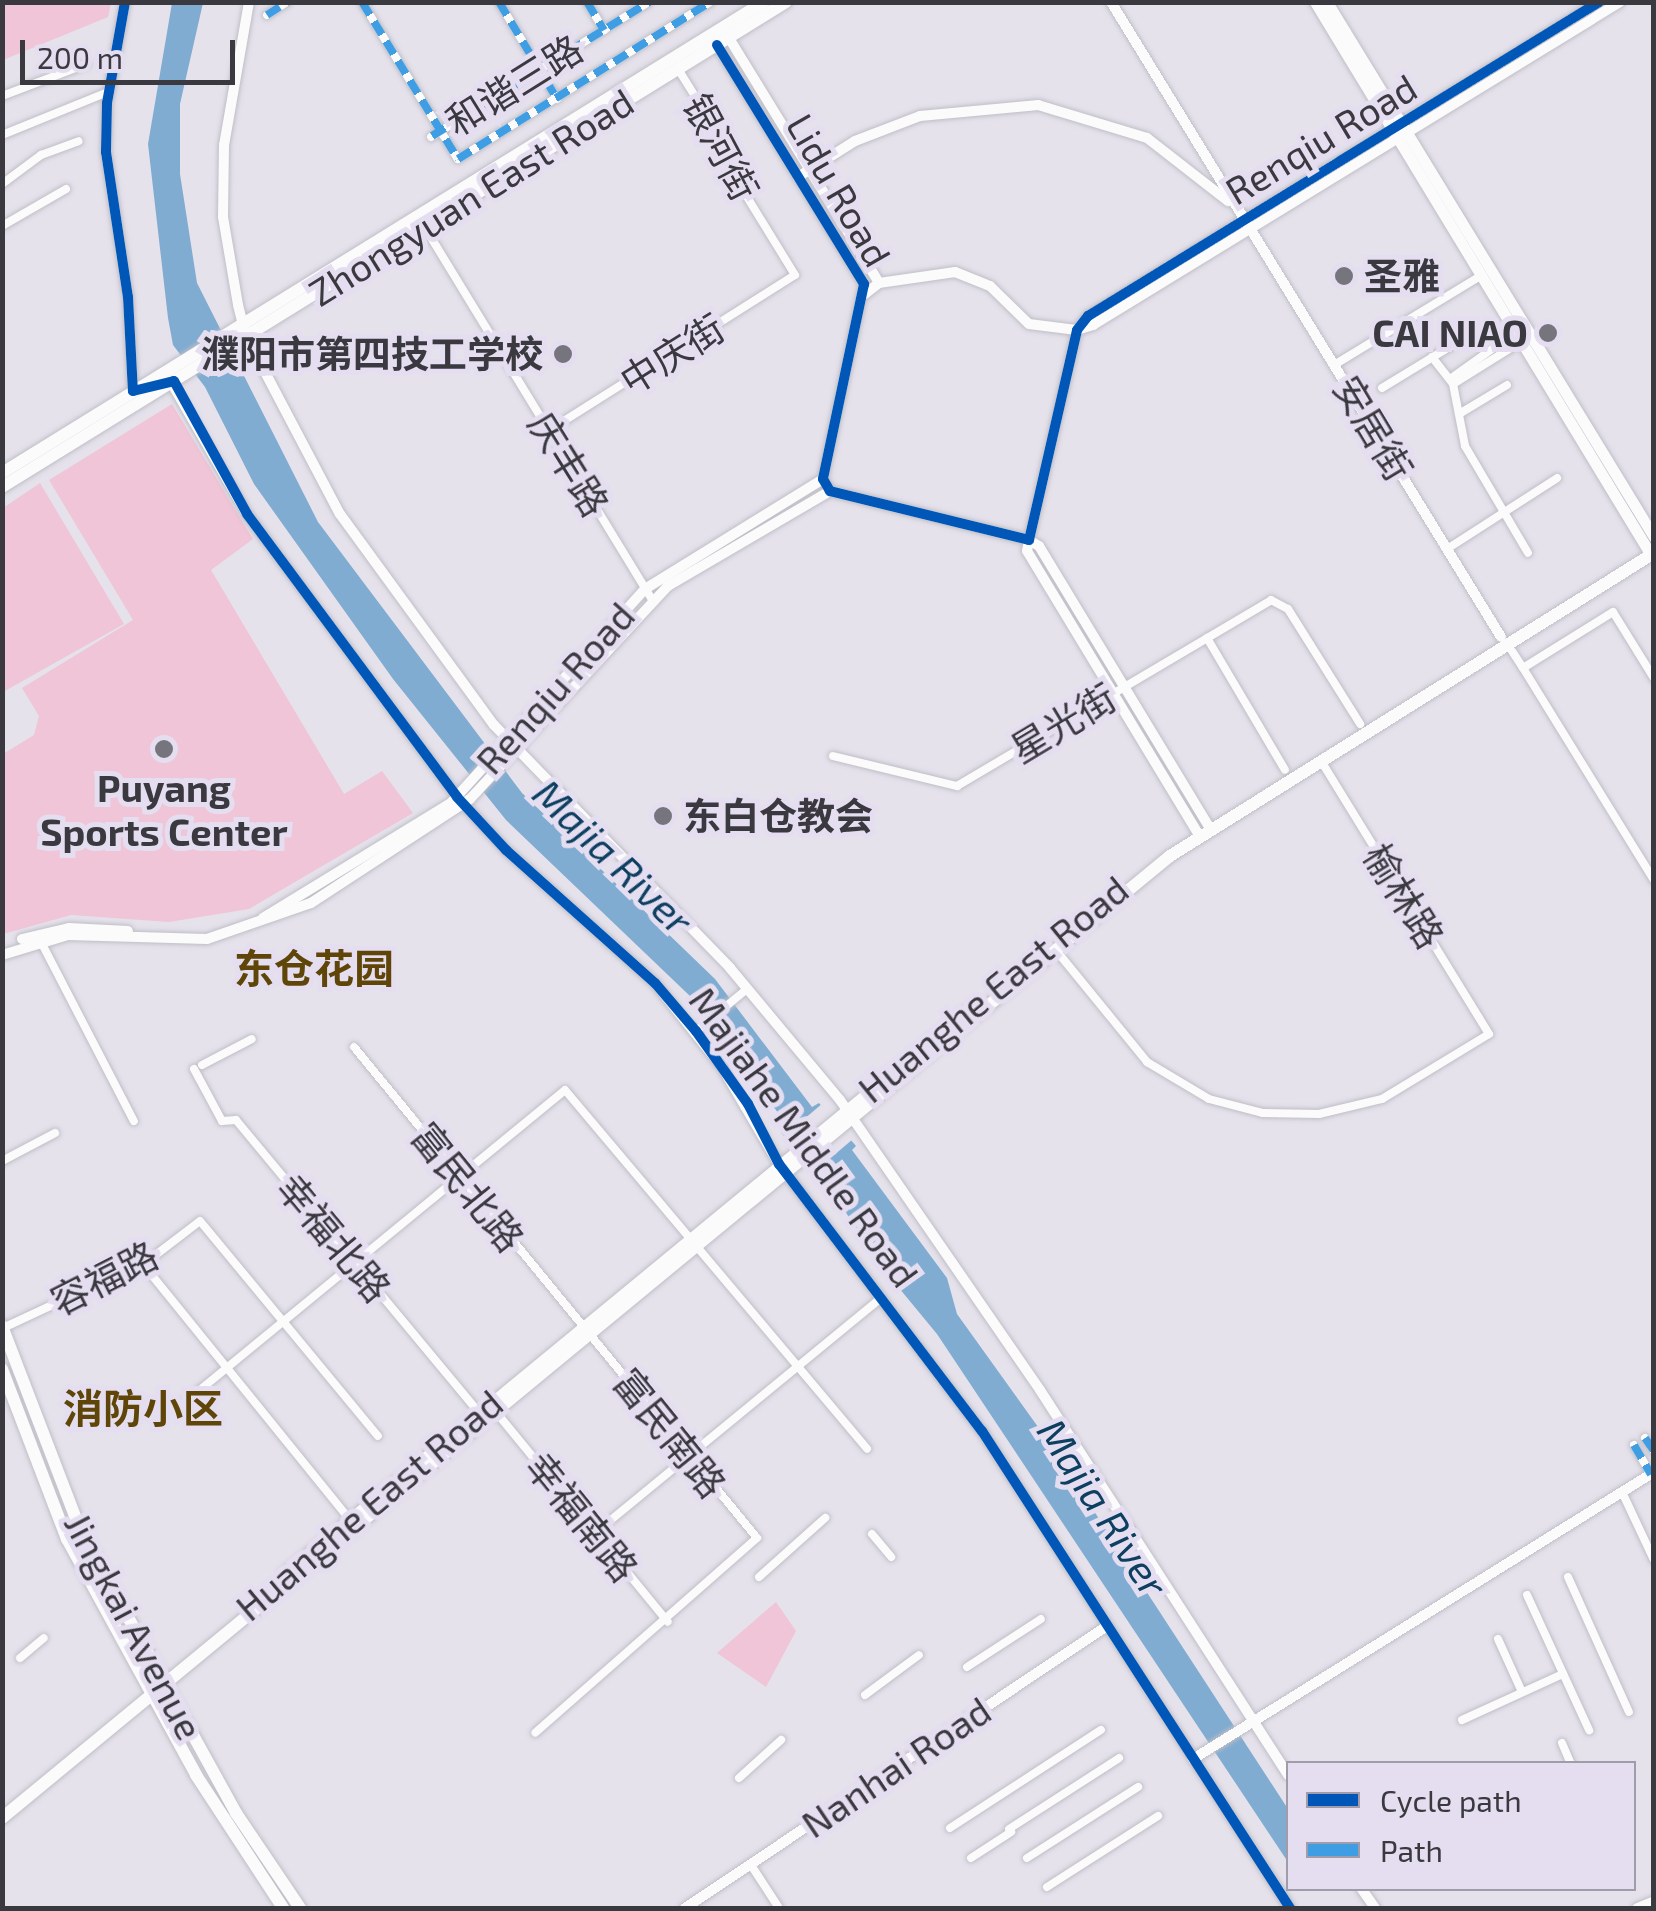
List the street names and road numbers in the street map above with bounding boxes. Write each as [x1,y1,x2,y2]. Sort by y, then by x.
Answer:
street label: 和谐三路 [437,25,591,145]
street label: Renqiu Road [1217,64,1425,214]
street label: Zhongyuan East Road [301,79,641,315]
street label: 银河街 [674,86,768,208]
street label: Lidu Road [777,106,901,274]
street label: 中庆街 [612,304,732,404]
street label: 安居街 [1324,367,1422,489]
street label: 庆丰路 [519,404,619,524]
street label: Renqiu Road [466,593,644,783]
street label: 星光街 [1002,674,1124,772]
street label: 榆林路 [1354,836,1454,956]
street label: Huanghe East Road [849,866,1137,1112]
street label: Majiahe Middle Road [680,978,928,1296]
street label: 富民北路 [402,1114,534,1260]
street label: 幸福北路 [268,1165,400,1311]
street label: 容福路 [43,1232,165,1324]
street label: 富民南路 [604,1360,736,1506]
street label: Huanghe East Road [226,1380,512,1630]
street label: 幸福南路 [516,1444,648,1590]
street label: Jingkai Avenue [55,1504,213,1748]
street label: Nanhai Road [793,1687,999,1847]

